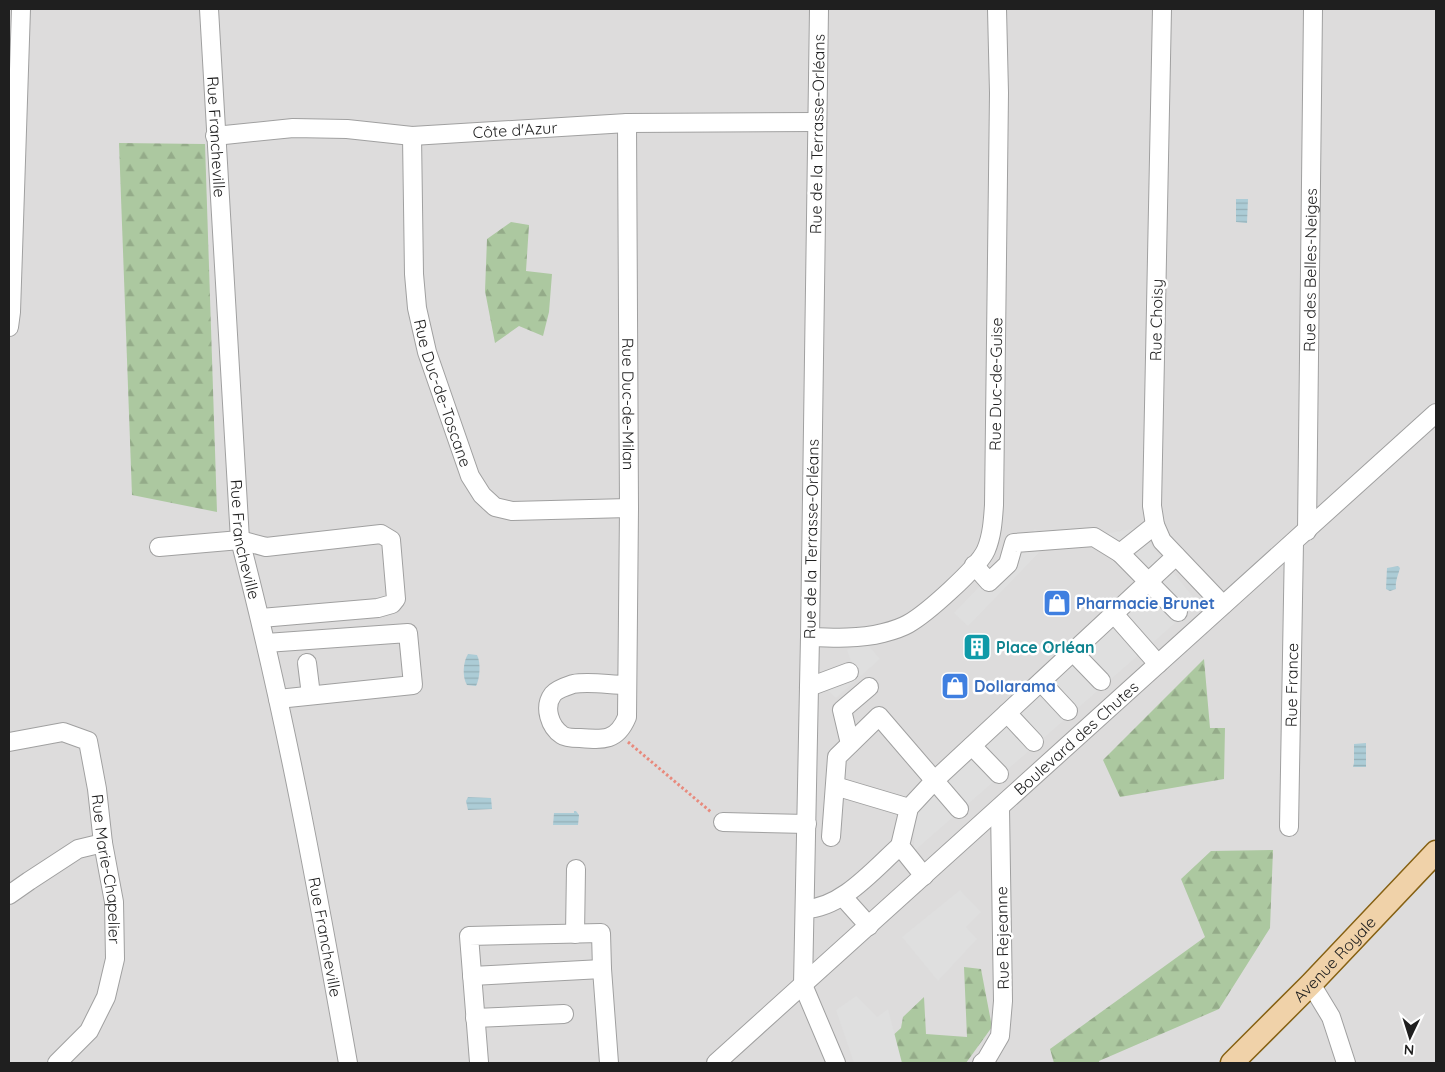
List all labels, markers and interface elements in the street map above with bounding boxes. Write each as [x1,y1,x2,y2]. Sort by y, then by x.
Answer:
street label: Rue de la Terrasse-Orléans [805,34,829,234]
street label: Rue Francheville [203,76,230,198]
street label: Côte d'Azur [472,117,558,142]
street label: Rue des Belles-Neiges [1299,188,1321,352]
street label: Rue Choisy [1145,279,1167,361]
street label: Rue Duc-de-Toscane [410,317,476,470]
street label: Rue Duc-de-Guise [985,317,1006,451]
street label: Rue Duc-de-Milan [618,338,639,470]
street label: Rue de la Terrasse-Orléans [799,439,823,639]
street label: Rue Francheville [226,479,265,601]
shop icon: Pharmacie Brunet [1042,588,1072,618]
place label: Pharmacie Brunet [1076,593,1215,613]
building icon: Place Orléan [962,632,992,662]
place label: Place Orléan [996,637,1095,657]
street label: Rue France [1281,643,1302,727]
shop icon: Dollarama [940,671,970,701]
place label: Dollarama [974,676,1056,696]
street label: Boulevard des Chutes [1010,677,1142,799]
street label: Rue Marie-Chapelier [88,793,125,944]
street label: Rue Francheville [304,875,346,998]
street label: Rue Rejeanne [991,886,1013,990]
street label: Avenue Royale [1289,912,1380,1006]
north arrow [1385,1012,1435,1062]
text: N [1403,1041,1415,1059]

